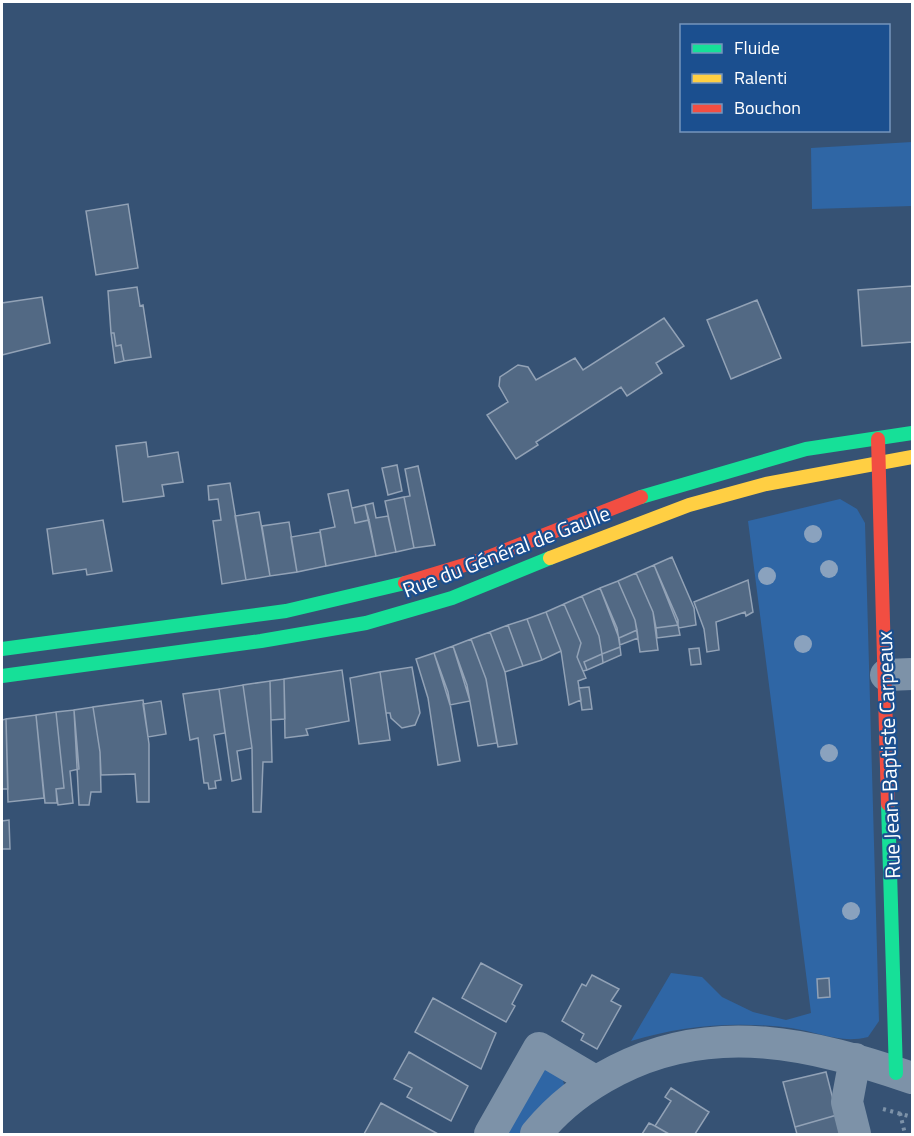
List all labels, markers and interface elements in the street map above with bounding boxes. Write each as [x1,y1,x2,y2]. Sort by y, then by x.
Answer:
legend [680,24,890,132]
text: Fluide [734,34,780,61]
text: Ralenti [734,64,787,91]
text: Bouchon [734,94,801,121]
street label: Rue du Général de Gaulle [398,497,614,605]
street label: Rue Jean-Baptiste Carpeaux [868,630,908,879]

